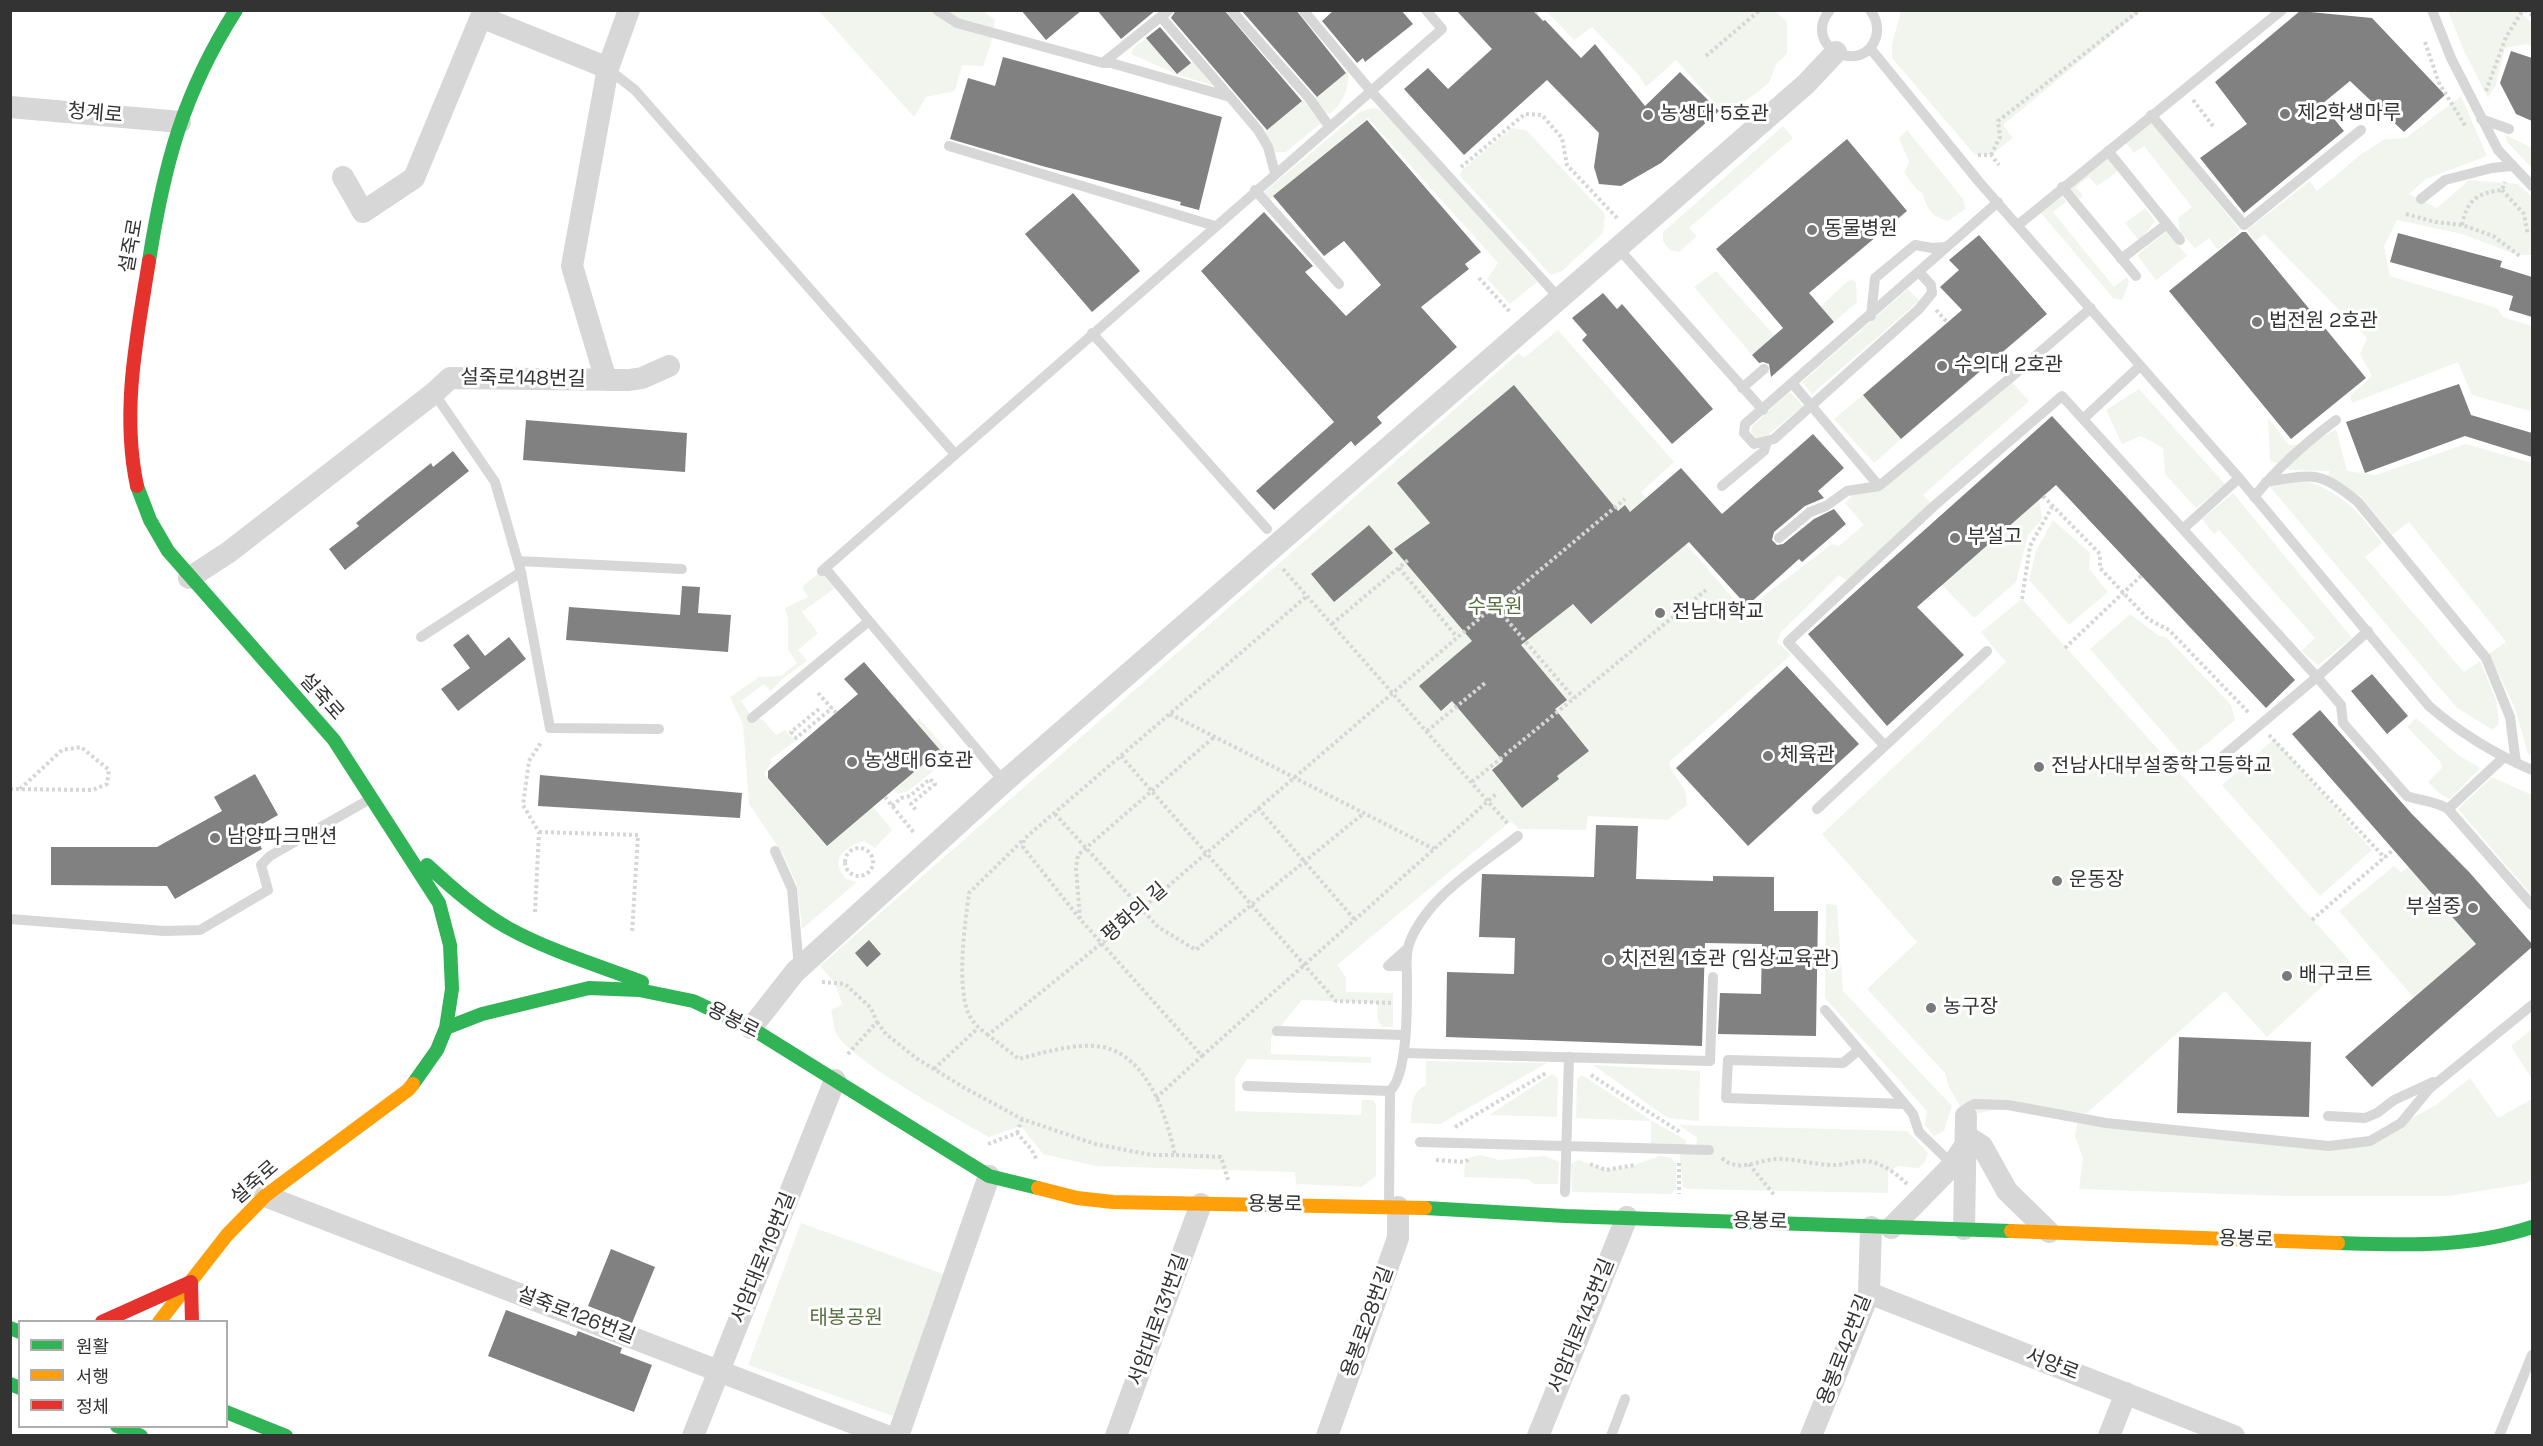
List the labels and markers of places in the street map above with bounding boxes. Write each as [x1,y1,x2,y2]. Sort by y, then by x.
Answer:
place label: 제2학생마루 [2297,102,2401,126]
place label: 농생대 5호관 [1660,103,1769,127]
marker: 제2학생마루 [2278,107,2292,121]
marker: 농생대 5호관 [1641,108,1655,122]
place label: 동물병원 [1824,218,1898,242]
marker: 동물병원 [1805,223,1819,237]
place label: 법전원 2호관 [2269,310,2378,334]
marker: 법전원 2호관 [2250,315,2264,329]
place label: 수의대 2호관 [1954,354,2063,378]
marker: 수의대 2호관 [1935,359,1949,373]
place label: 부설고 [1967,526,2022,550]
marker: 부설고 [1948,531,1962,545]
place label: 전남대학교 [1672,601,1764,625]
marker: 전남대학교 [1653,606,1667,620]
place label: 체육관 [1780,744,1835,768]
marker: 체육관 [1761,749,1775,763]
place label: 농생대 6호관 [864,750,973,774]
marker: 농생대 6호관 [845,755,859,769]
place label: 전남사대부설중학고등학교 [2051,755,2272,779]
marker: 전남사대부설중학고등학교 [2032,760,2046,774]
place label: 남양파크맨션 [227,826,337,850]
marker: 남양파크맨션 [208,831,222,845]
place label: 운동장 [2069,869,2124,893]
marker: 운동장 [2050,874,2064,888]
place label: 부설중 [2406,896,2461,920]
marker: 부설중 [2466,901,2480,915]
place label: 치전원 1호관 (임상교육관) [1621,948,1839,972]
marker: 치전원 1호관 (임상교육관) [1602,953,1616,967]
place label: 배구코트 [2299,964,2373,988]
marker: 배구코트 [2280,969,2294,983]
place label: 농구장 [1943,996,1998,1020]
marker: 농구장 [1924,1001,1938,1015]

